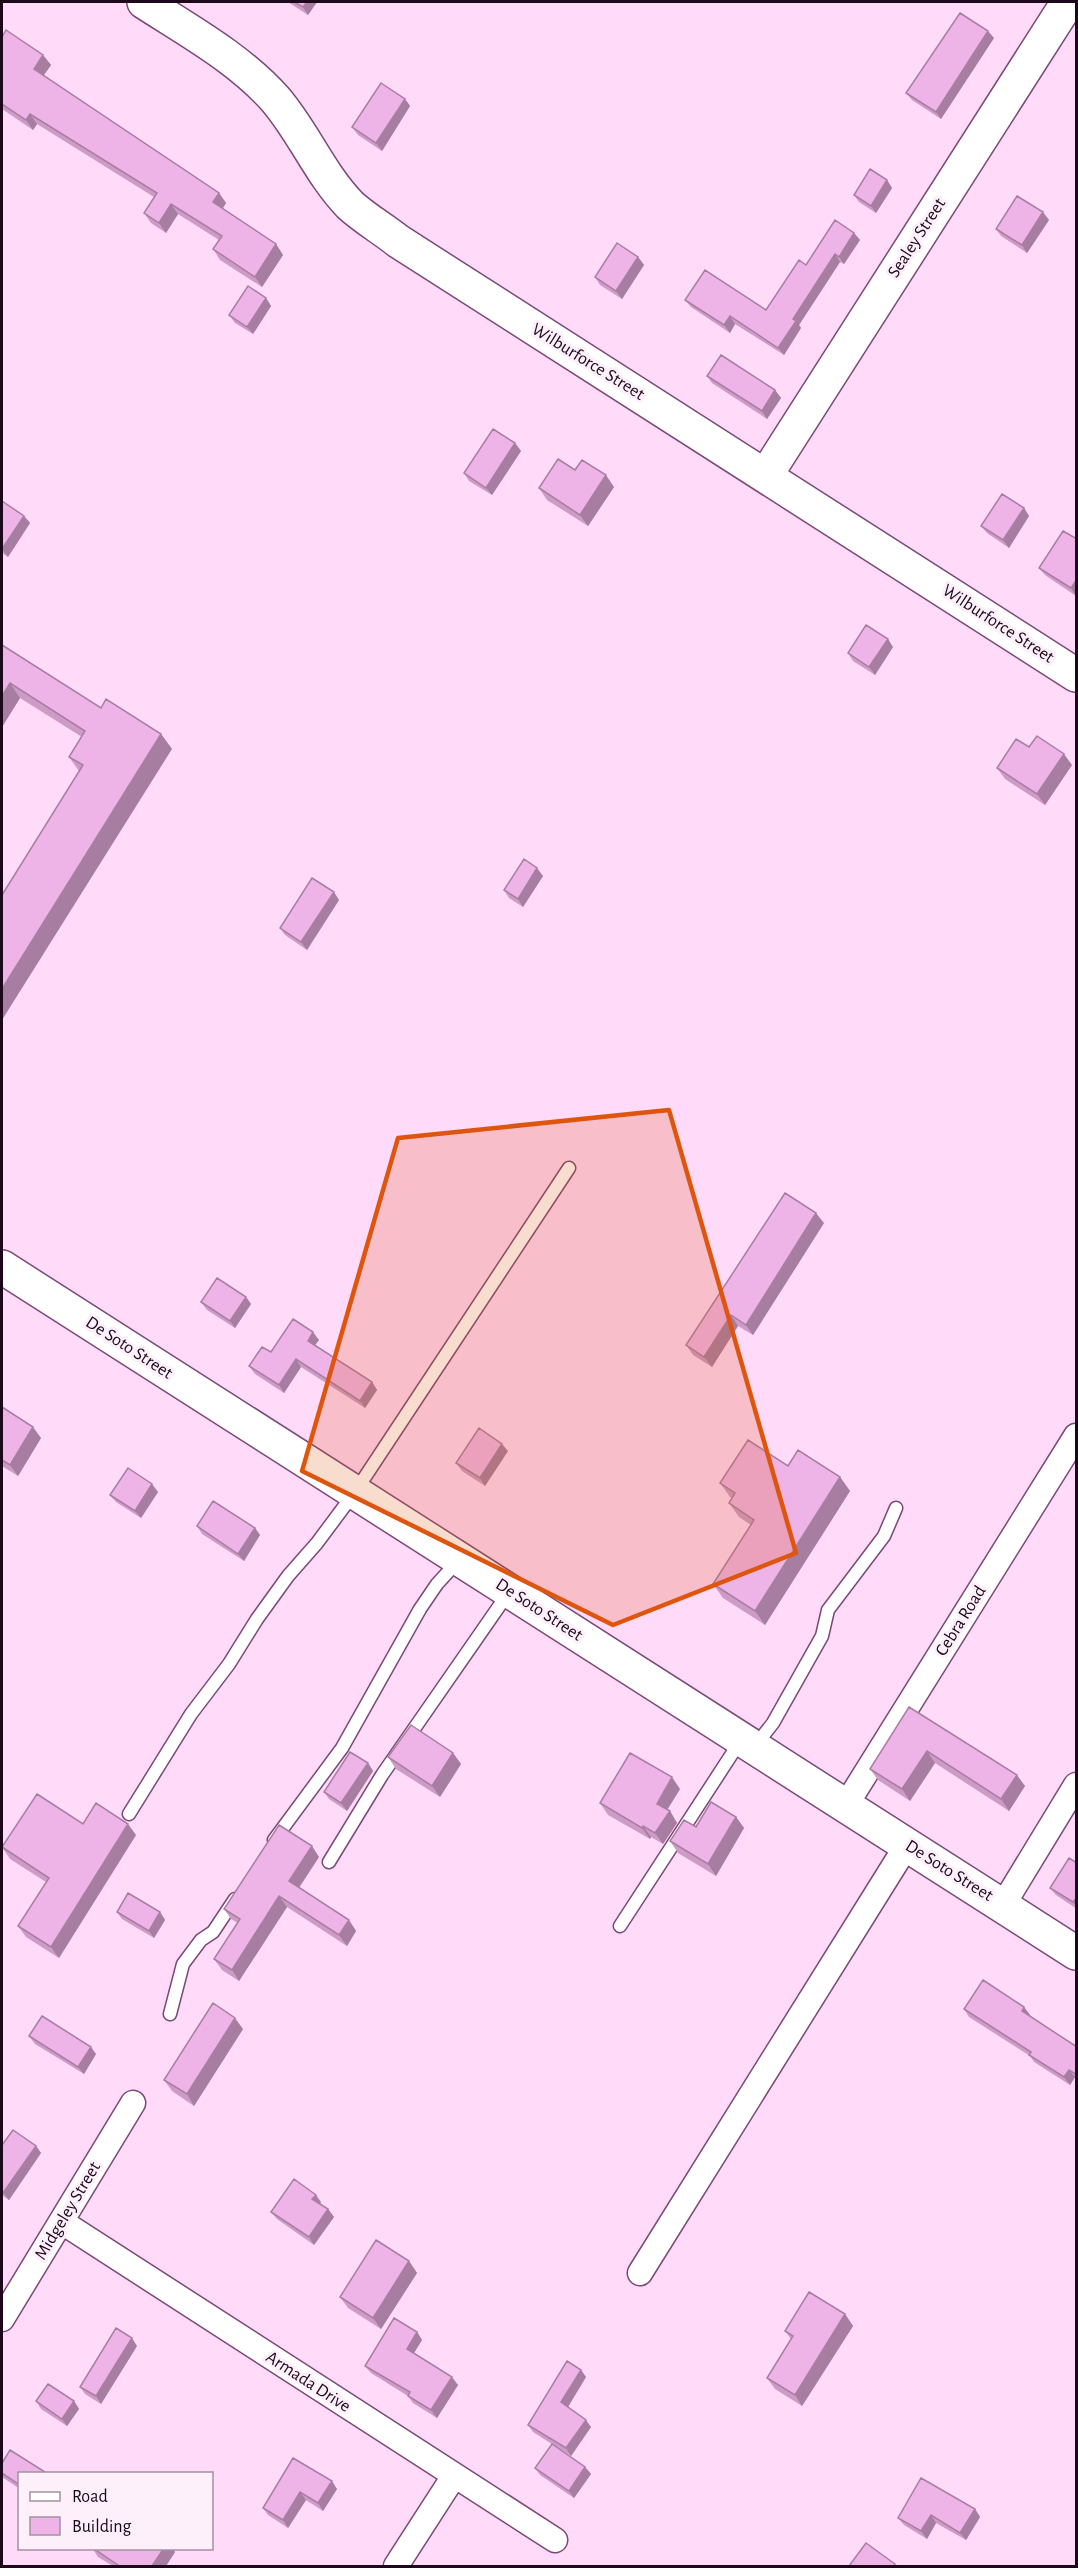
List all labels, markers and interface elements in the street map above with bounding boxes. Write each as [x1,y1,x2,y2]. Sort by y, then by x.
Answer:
street label: Sealey Street [885,195,949,281]
street label: Wilburforce Street [528,320,648,404]
street label: Wilburforce Street [939,581,1057,667]
street label: De Soto Street [82,1313,176,1383]
street label: De Soto Street [492,1575,586,1645]
street label: Cebra Road [932,1583,990,1659]
street label: De Soto Street [902,1837,996,1905]
street label: Midgeley Street [32,2159,104,2263]
street label: Armada Drive [263,2348,353,2416]
legend [18,2472,213,2550]
text: Road [72,2488,108,2506]
text: Building [72,2518,132,2536]

